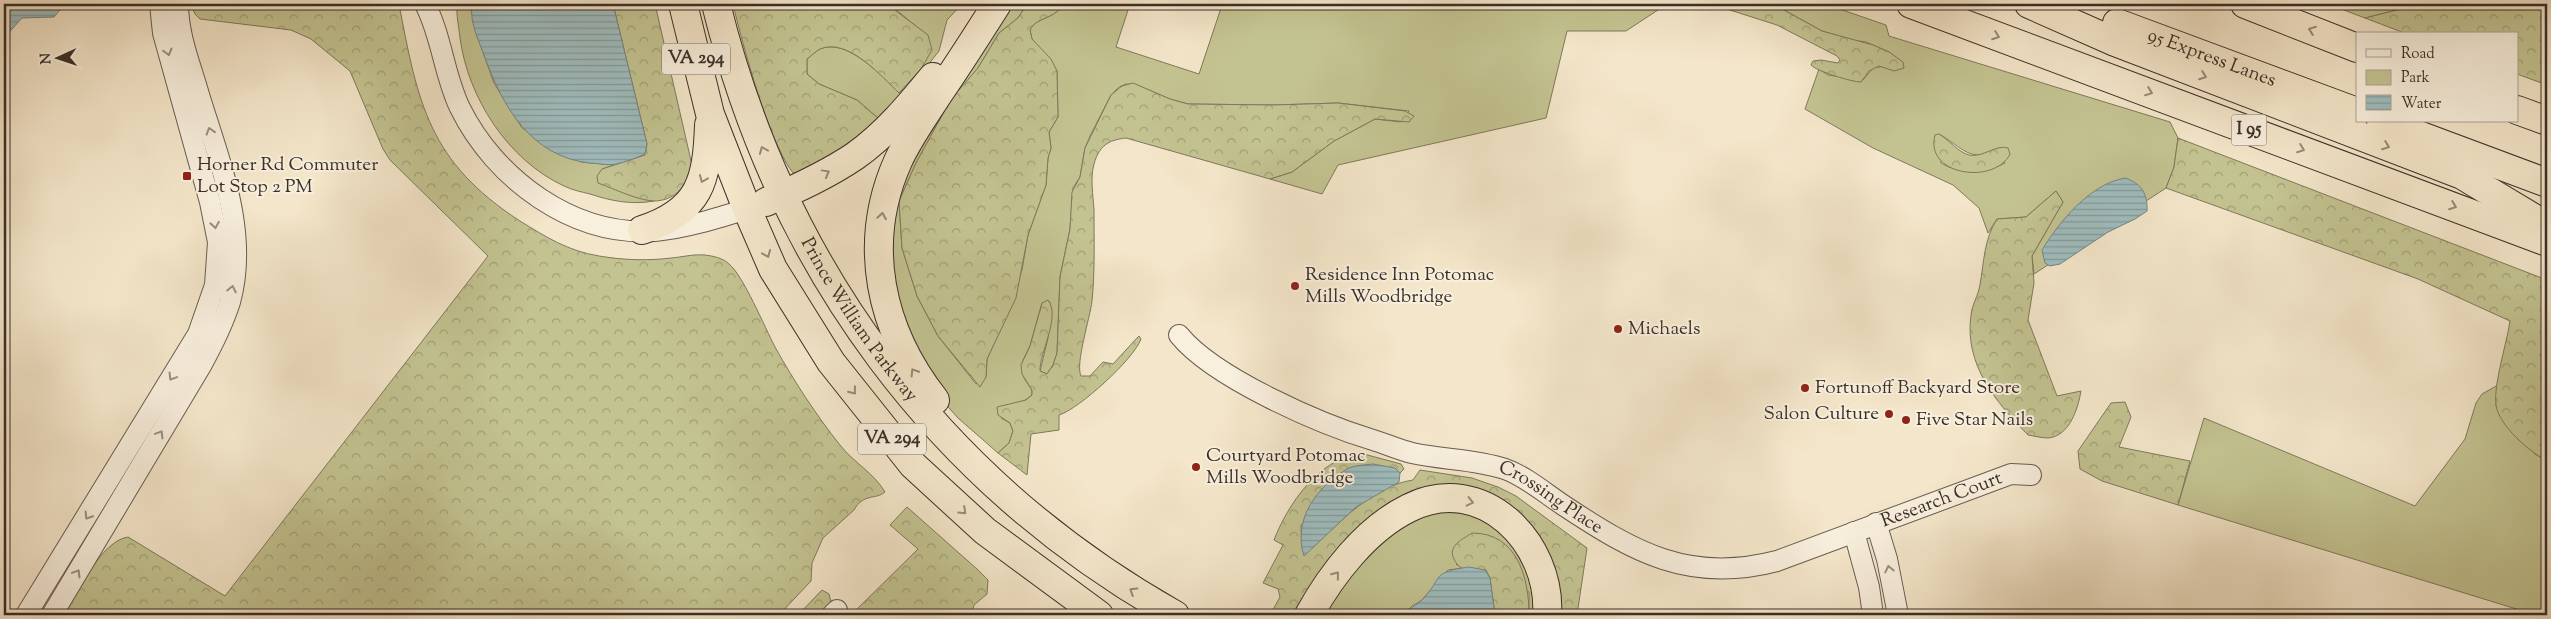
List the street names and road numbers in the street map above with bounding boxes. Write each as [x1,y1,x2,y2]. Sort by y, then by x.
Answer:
street label: 95 Express Lanes [2144,22,2280,94]
road number: VA 294 [662,44,730,74]
road number: I 95 [2232,114,2266,146]
street label: Prince William Parkway [793,233,924,408]
road number: VA 294 [858,424,926,454]
street label: Crossing Place [1495,454,1608,541]
street label: Research Court [1877,465,2006,535]

